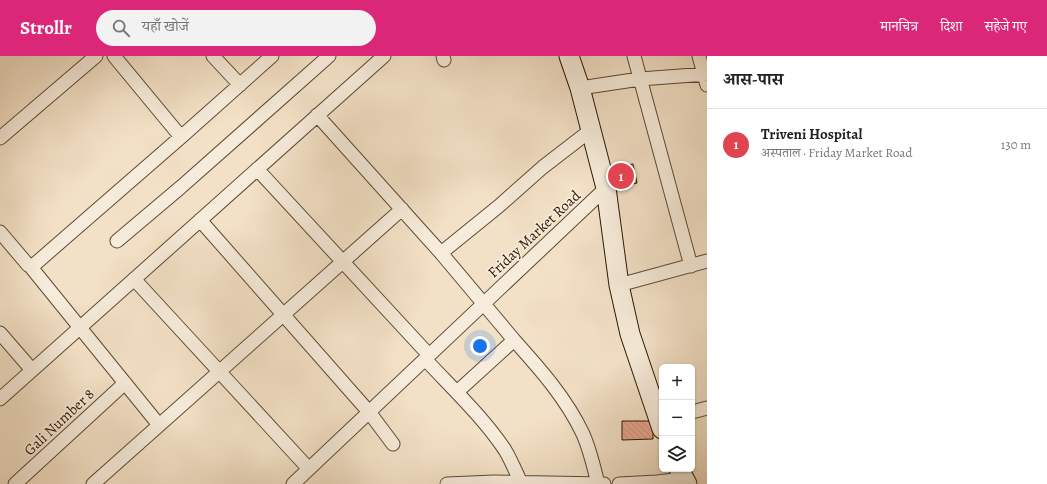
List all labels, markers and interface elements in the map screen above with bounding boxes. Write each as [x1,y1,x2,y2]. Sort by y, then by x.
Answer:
search box [96,10,376,46]
text: Strollr [20,15,72,41]
text: यहाँ खोजें [142,16,189,36]
icon: search [110,17,132,39]
text: मानचित्र [880,17,918,36]
text: दिशा [940,17,962,36]
text: सहेजे गए [984,17,1027,36]
text: आस-पास [723,68,783,91]
text: Triveni Hospital [761,124,862,144]
text: 1 [734,136,738,153]
text: 130 m [1001,136,1031,153]
text: अस्पताल · Friday Market Road [761,144,912,161]
pin: 1 [608,161,634,191]
street label: Friday Market Road [483,185,585,282]
your location [470,336,490,356]
map controls [659,364,695,472]
button: + [659,364,695,400]
street label: Gali Number 8 [19,384,99,460]
button: − [659,400,695,436]
button: layers [659,436,695,472]

